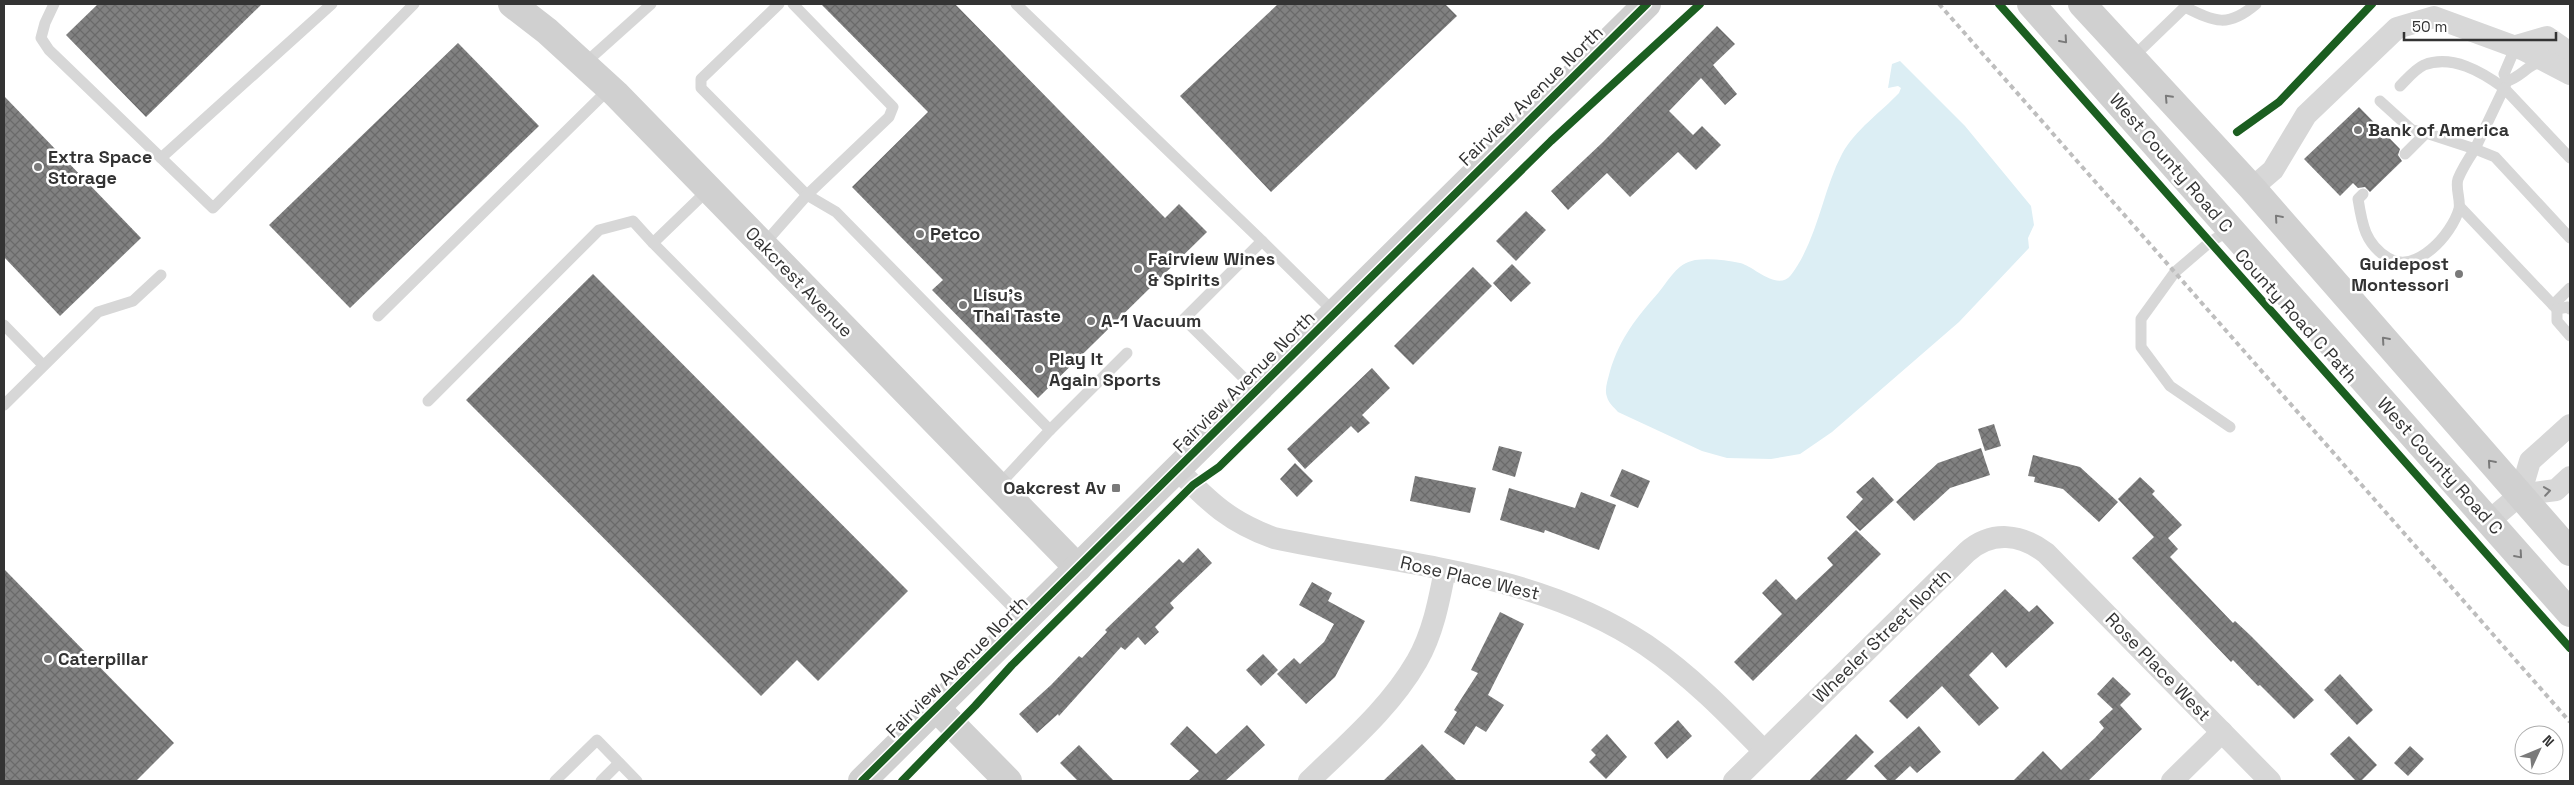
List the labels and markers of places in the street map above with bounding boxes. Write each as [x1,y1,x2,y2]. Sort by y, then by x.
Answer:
place label: Bank of America [2368,118,2510,141]
marker: Bank of America [2352,124,2364,136]
place label: Extra Space Storage [48,145,152,189]
marker: Extra Space Storage [32,161,44,173]
place label: Petco [930,222,980,245]
marker: Petco [914,228,926,240]
place label: Fairview Wines & Spirits [1148,247,1275,291]
place label: Guidepost Montessori [2351,252,2449,296]
marker: Fairview Wines & Spirits [1132,263,1144,275]
marker: Guidepost Montessori [2453,268,2465,280]
place label: Lisu's Thai Taste [973,283,1061,327]
marker: Lisu's Thai Taste [957,299,969,311]
place label: A-1 Vacuum [1101,309,1201,332]
marker: A-1 Vacuum [1085,315,1097,327]
place label: Play It Again Sports [1049,347,1161,391]
marker: Play It Again Sports [1033,363,1045,375]
place label: Oakcrest Av [1003,476,1106,499]
marker: Oakcrest Av [1110,482,1122,494]
place label: Caterpillar [58,647,148,670]
marker: Caterpillar [42,653,54,665]

